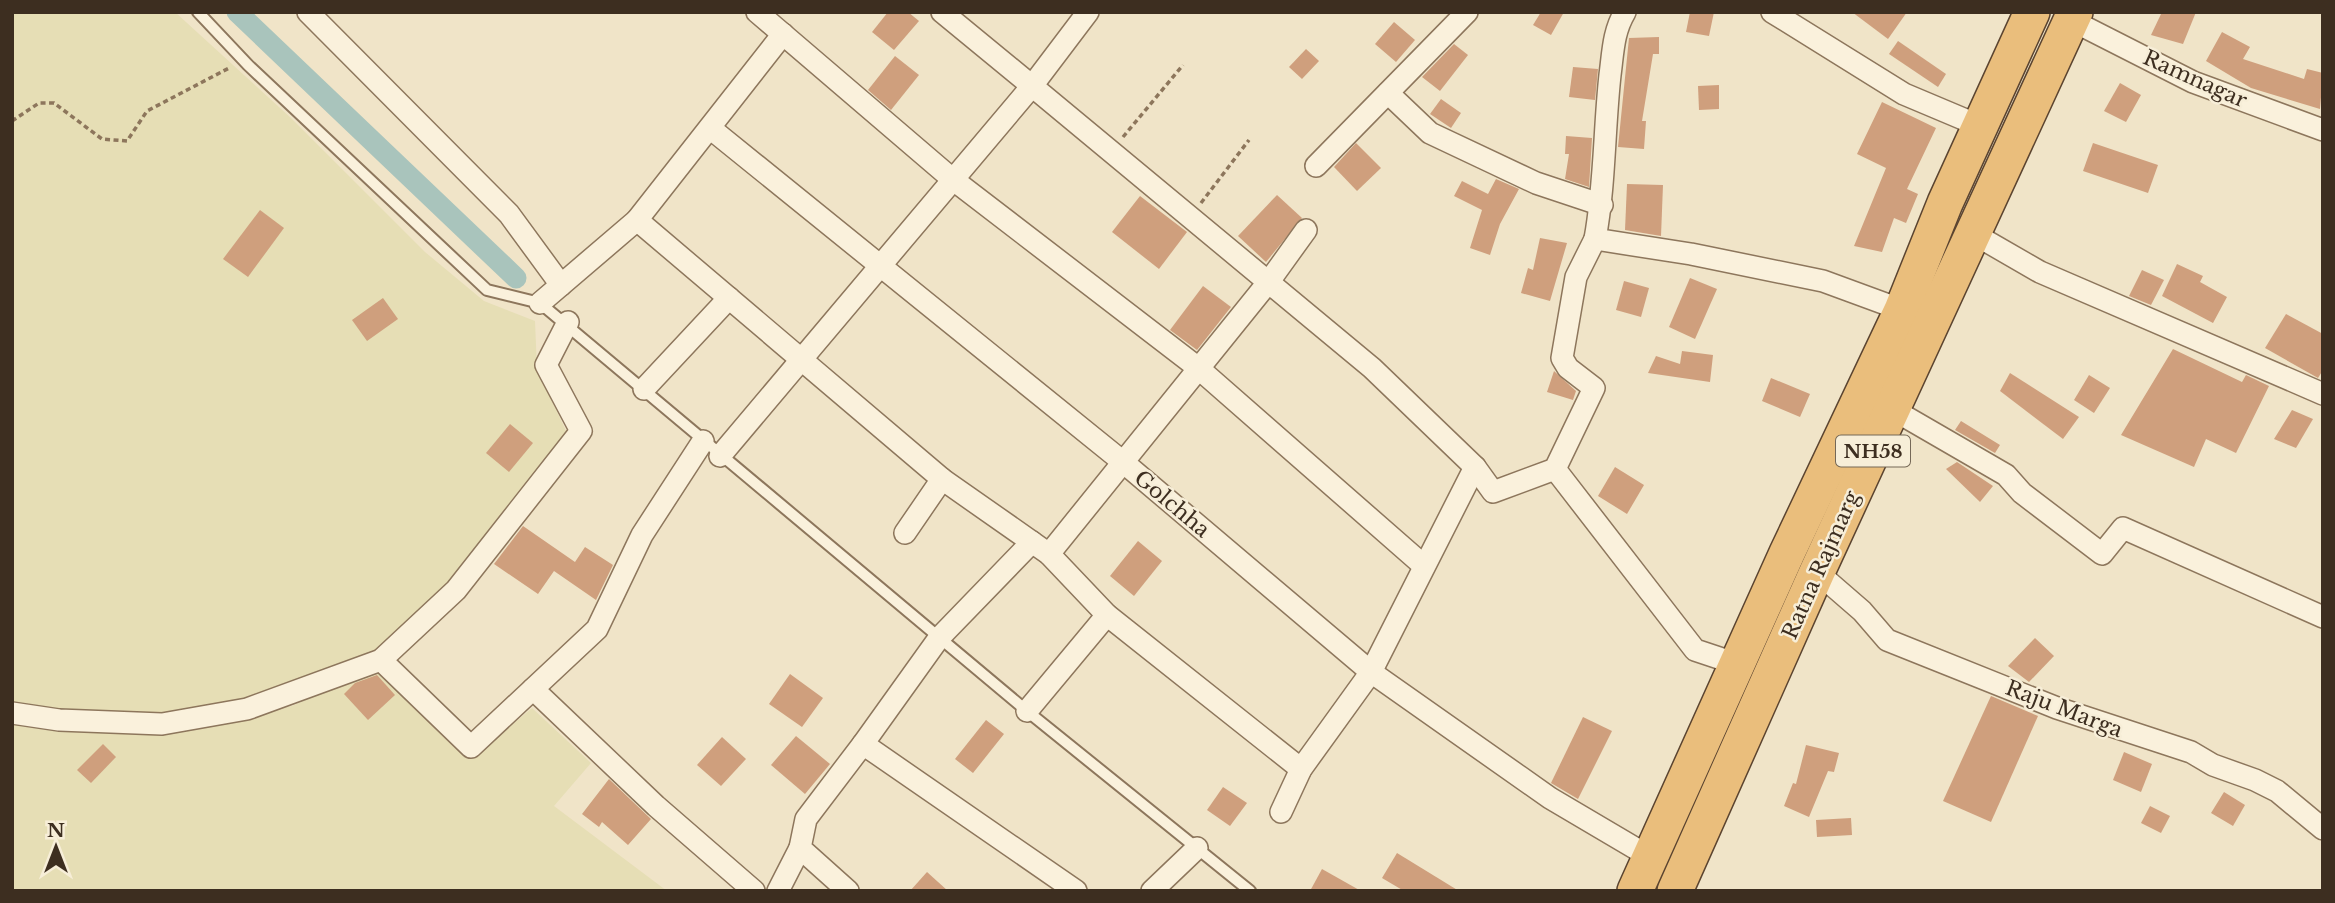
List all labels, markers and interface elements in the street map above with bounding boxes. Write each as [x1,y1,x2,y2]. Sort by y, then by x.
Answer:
street label: Ramnagar [2139,45,2251,113]
road number: NH58 [1836,436,1910,466]
street label: Golchha [1129,465,1215,543]
street label: Ratna Rajmarg [1777,487,1865,643]
street label: Raju Marga [2002,675,2127,743]
north arrow [21,812,91,882]
text: N [47,819,65,842]

